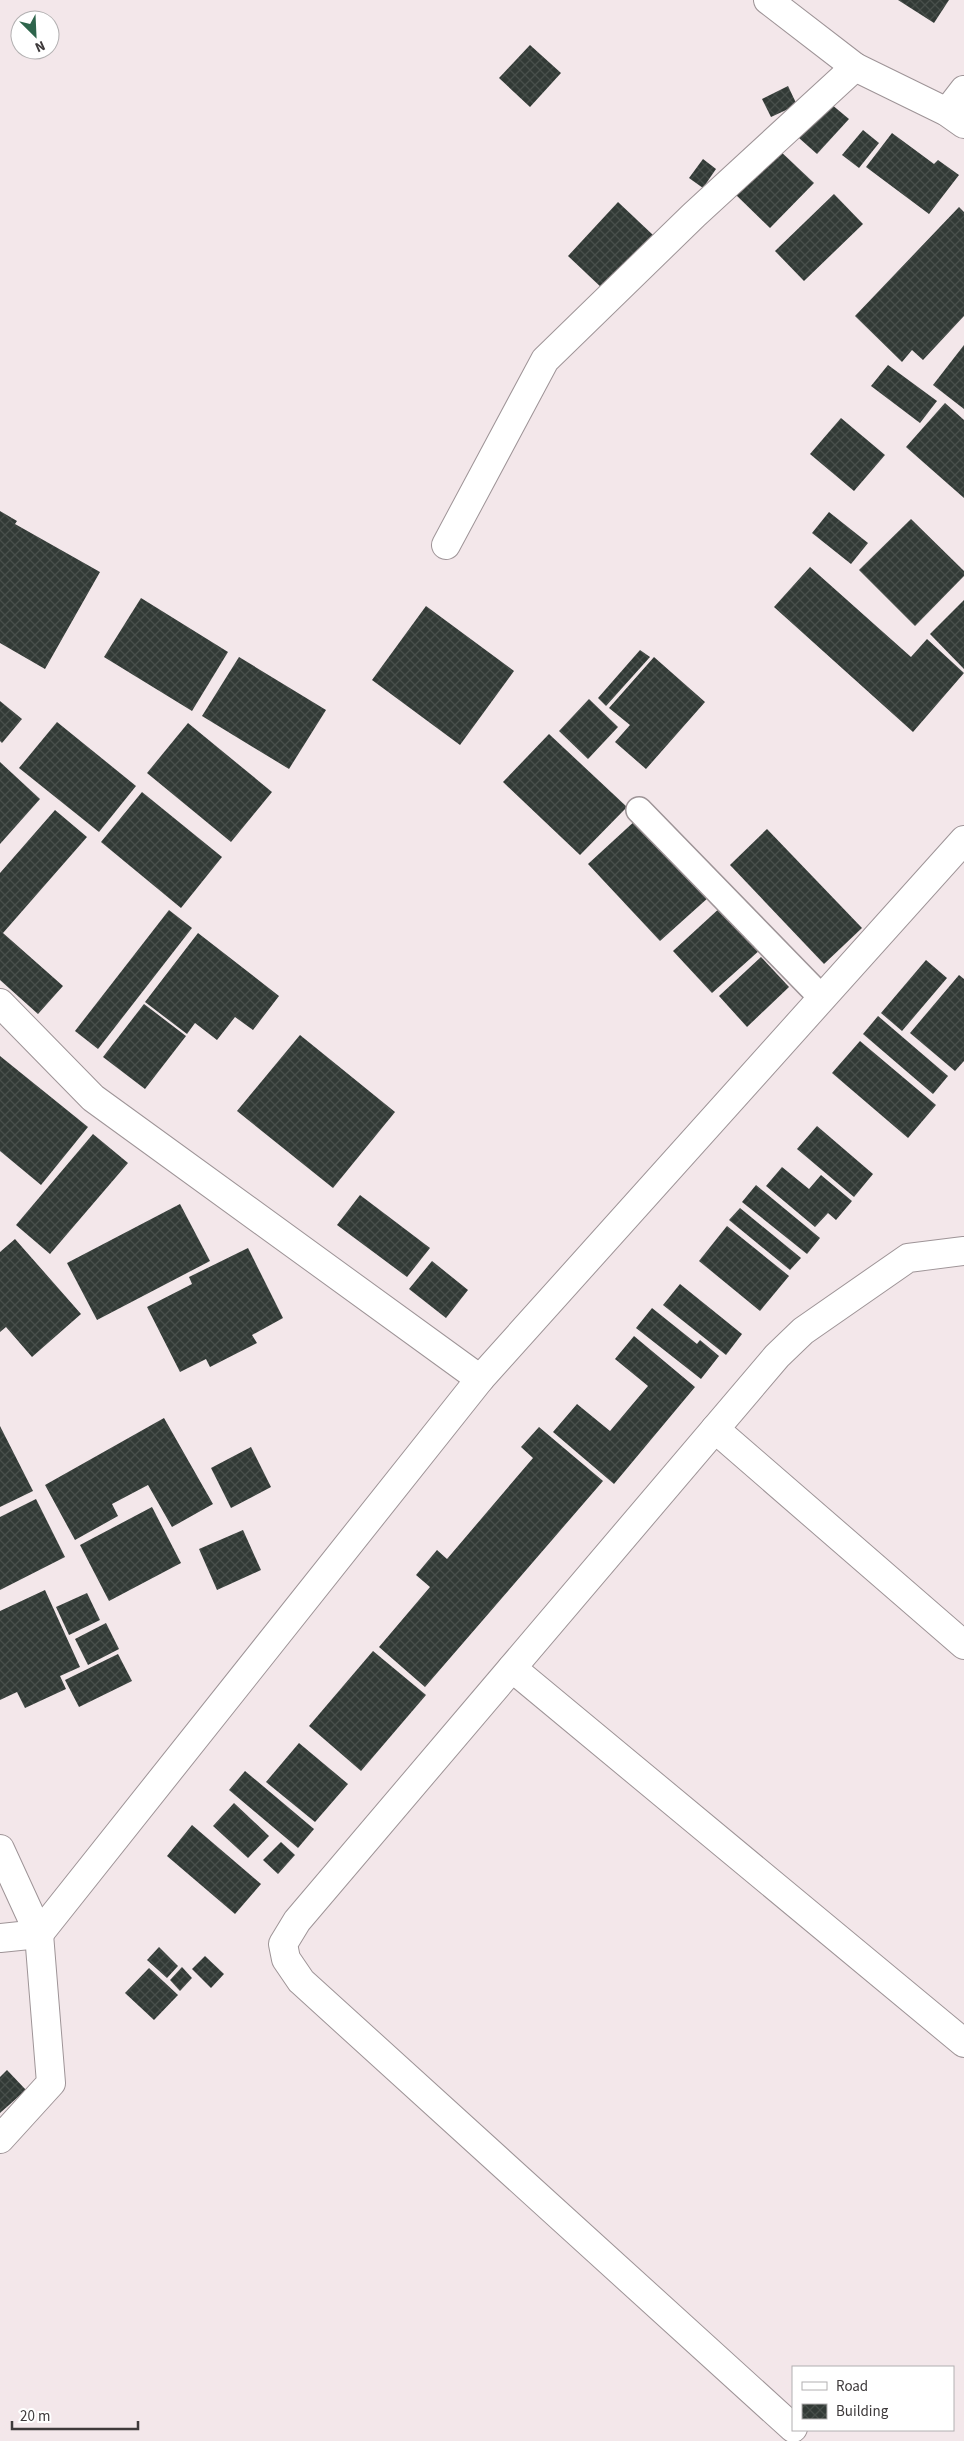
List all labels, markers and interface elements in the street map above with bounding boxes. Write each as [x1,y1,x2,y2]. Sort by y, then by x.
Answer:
north arrow [10,10,60,60]
text: N [32,35,48,57]
legend [792,2366,954,2431]
text: Road [836,2376,868,2397]
scale bar [12,2398,139,2430]
text: Building [836,2401,889,2422]
text: 20 m [20,2406,50,2427]

